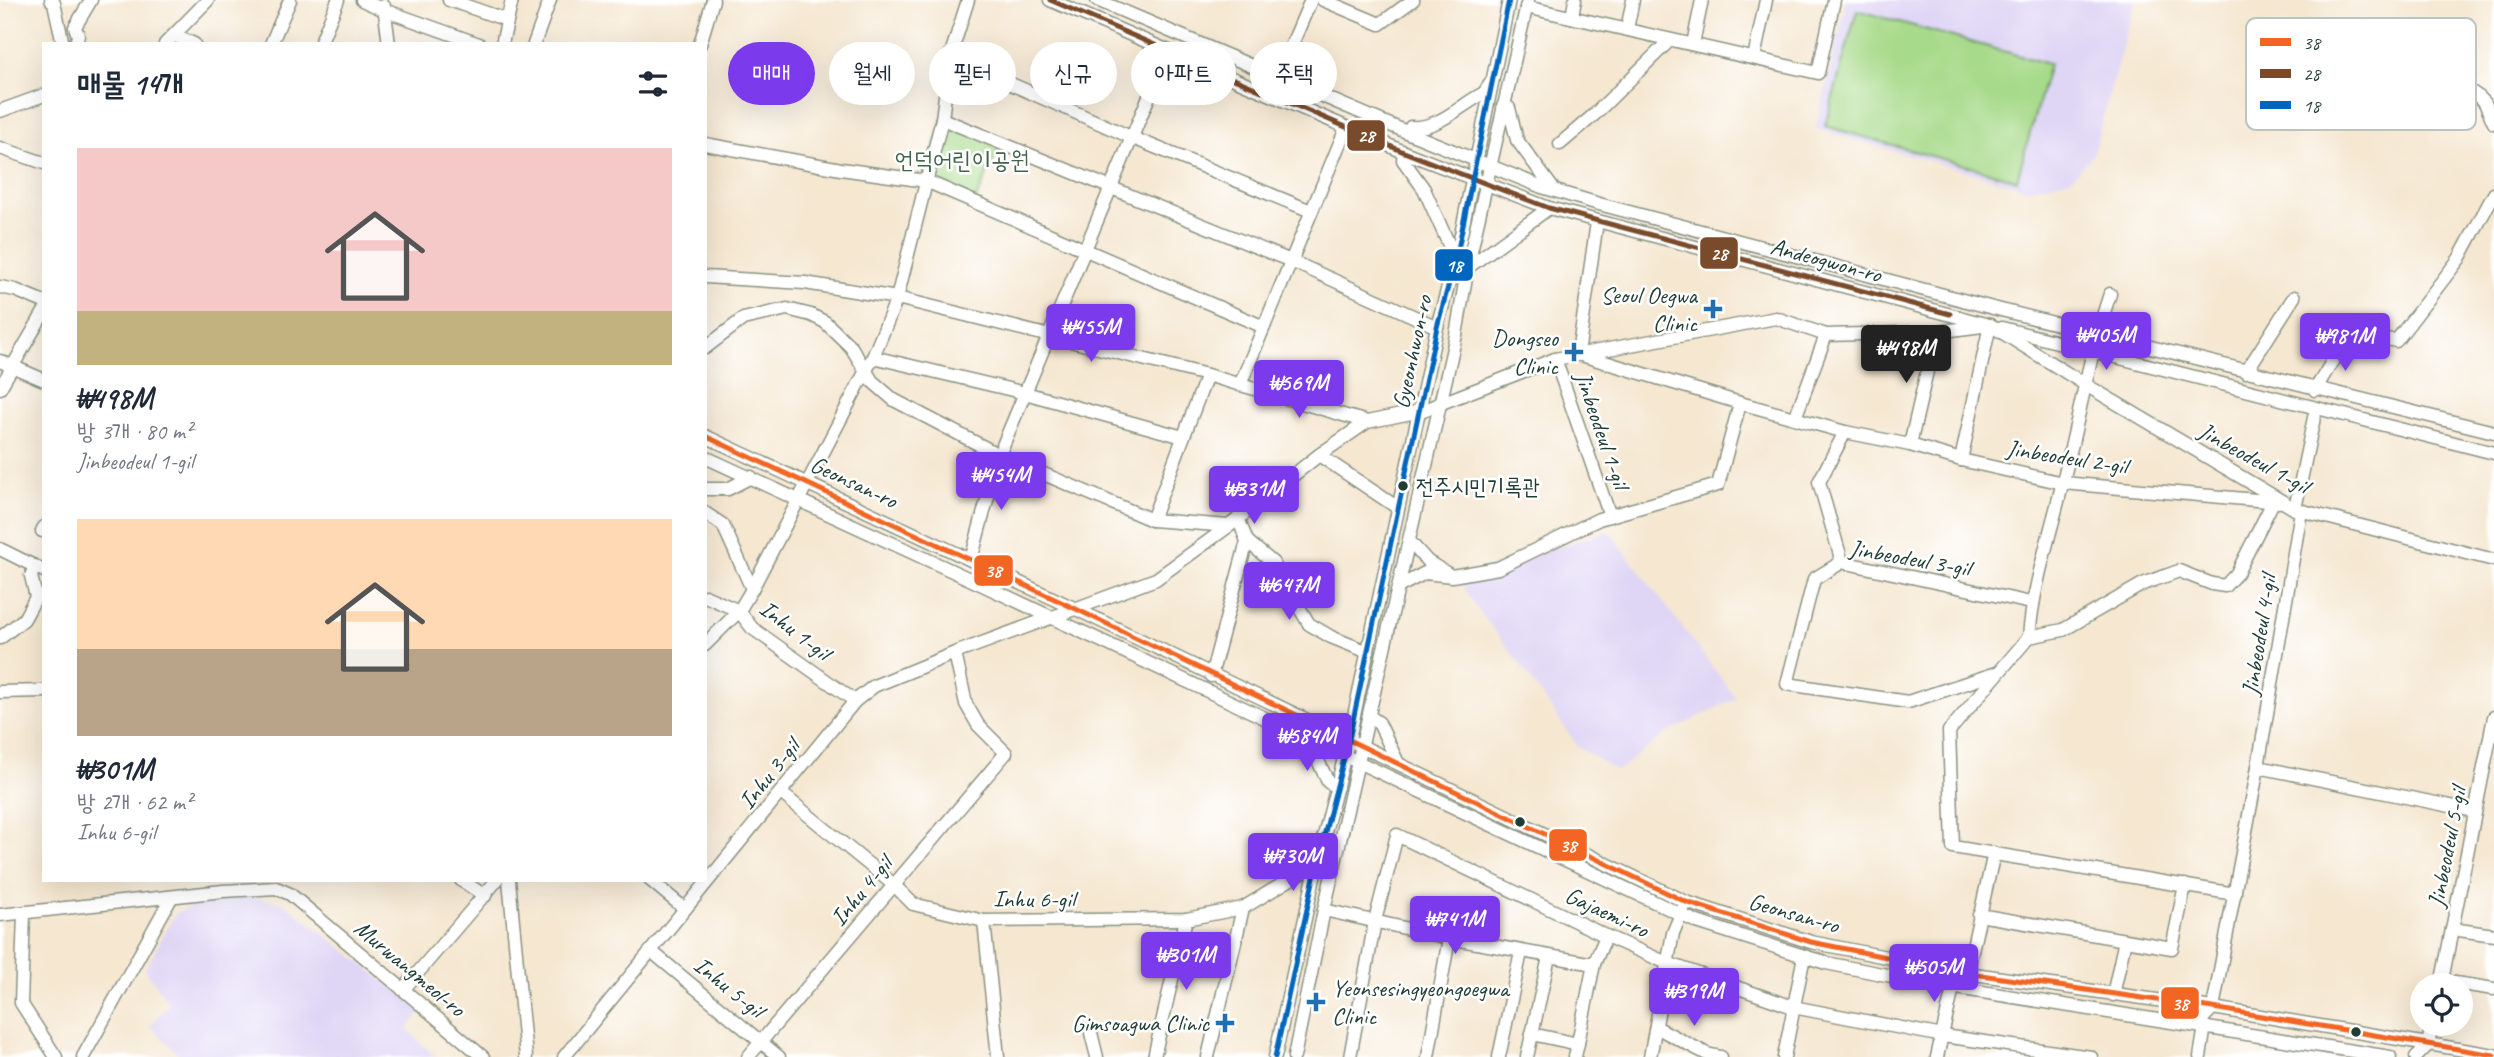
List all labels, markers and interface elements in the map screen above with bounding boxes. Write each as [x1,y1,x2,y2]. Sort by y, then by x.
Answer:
legend [2246,18,2476,130]
text: 38 [2303,31,2323,55]
chip: 매매 [728,42,815,105]
chip: 월세 [829,42,915,105]
chip: 필터 [929,42,1016,105]
chip: 신규 [1030,42,1117,105]
chip: 아파트 [1131,42,1236,105]
chip: 주택 [1250,42,1337,105]
text: 28 [2303,62,2323,86]
text: 매물 14개 [77,65,184,103]
icon: filters [634,65,672,103]
text: 18 [2303,94,2323,118]
line badge: 28 [1346,119,1386,152]
text: 28 [1357,124,1377,148]
park label: 언덕어린이공원 [894,145,1030,175]
icon: home [312,193,438,319]
street label: Andeogwon-ro [1767,231,1886,290]
line badge: 28 [1699,236,1739,270]
text: 28 [1710,242,1730,266]
line badge: 18 [1434,248,1474,282]
text: 18 [1445,254,1465,278]
place label: Seoul Oegwa Clinic [1601,280,1698,338]
street label: Gyeonhwon-ro [1385,291,1439,411]
marker: Seoul Oegwa Clinic [1703,299,1723,319]
pin: ₩455M [1042,304,1140,364]
text: ₩455M [1062,312,1120,341]
pin: ₩405M [2057,312,2155,372]
pin: ₩981M [2296,314,2394,373]
text: ₩405M [2077,320,2135,349]
text: ₩981M [2316,321,2374,350]
place label: Dongseo Clinic [1492,323,1560,381]
pin: ₩498M [1857,326,1955,385]
text: ₩498M [1877,333,1935,362]
marker: Dongseo Clinic [1564,342,1584,362]
pin: ₩569M [1250,360,1348,420]
street label: Jinbeodeul 1-gil [1568,367,1637,496]
text: ₩569M [1270,368,1328,397]
text: ₩498M [77,379,153,417]
street label: Jinbeodeul 1-gil [2193,415,2318,502]
text: 방 3개 · 80 m² [77,417,192,446]
street label: Jinbeodeul 2-gil [2004,433,2133,482]
text: Jinbeodeul 1-gil [77,447,193,476]
street label: Geonsan-ro [806,449,904,516]
pin: ₩454M [952,452,1050,512]
text: ₩454M [972,460,1030,489]
pin: ₩331M [1205,466,1303,526]
place label: 전주시민기록관 [1416,473,1540,501]
text: ₩331M [1225,474,1283,503]
marker: 전주시민기록관 [1396,479,1410,493]
street label: Jinbeodeul 3-gil [1847,533,1976,584]
line badge: 38 [973,554,1014,587]
text: 38 [984,559,1004,583]
pin: ₩647M [1240,562,1338,622]
icon: home [312,564,438,690]
street label: Jinbeodeul 4-gil [2235,569,2284,698]
text: ₩647M [1260,570,1318,599]
street label: Inhu 1-gil [754,593,840,669]
pin: ₩584M [1258,714,1356,773]
text: ₩584M [1278,721,1336,750]
street label: Inhu 3-gil [732,730,809,815]
text: ₩301M [77,750,153,788]
street label: Jinbeodeul 5-gil [2420,781,2474,910]
text: 방 2개 · 62 m² [77,788,192,817]
unlabelled marker [1513,815,1527,829]
text: Inhu 6-gil [77,818,155,847]
line badge: 38 [1548,828,1588,862]
pin: ₩730M [1244,834,1342,893]
text: 38 [1559,834,1579,858]
text: ₩730M [1264,841,1322,870]
street label: Inhu 4-gil [823,847,901,932]
street label: Gajaemi-ro [1561,880,1655,945]
street label: Inhu 6-gil [993,884,1079,914]
street label: Geonsan-ro [1745,886,1844,941]
pin: ₩741M [1406,897,1504,956]
text: ₩741M [1426,904,1484,933]
street label: Murwangmeol-ro [348,913,473,1024]
pin: ₩301M [1137,932,1235,992]
text: ₩301M [1157,940,1215,969]
pin: ₩505M [1885,944,1983,1004]
street label: Inhu 5-gil [688,950,773,1027]
text: ₩505M [1905,952,1963,981]
pin: ₩319M [1645,968,1743,1028]
place label: Yeonsesingyeongoegwa Clinic [1332,973,1511,1031]
map controls [2410,973,2473,1036]
button: locate [2410,973,2473,1036]
text: ₩319M [1665,976,1723,1005]
line badge: 38 [2160,986,2200,1020]
marker: Yeonsesingyeongoegwa Clinic [1306,992,1326,1012]
text: 38 [2171,992,2191,1016]
place label: Gimsoagwa Clinic [1072,1008,1210,1038]
marker: Gimsoagwa Clinic [1215,1013,1235,1033]
unlabelled marker [2349,1025,2363,1039]

